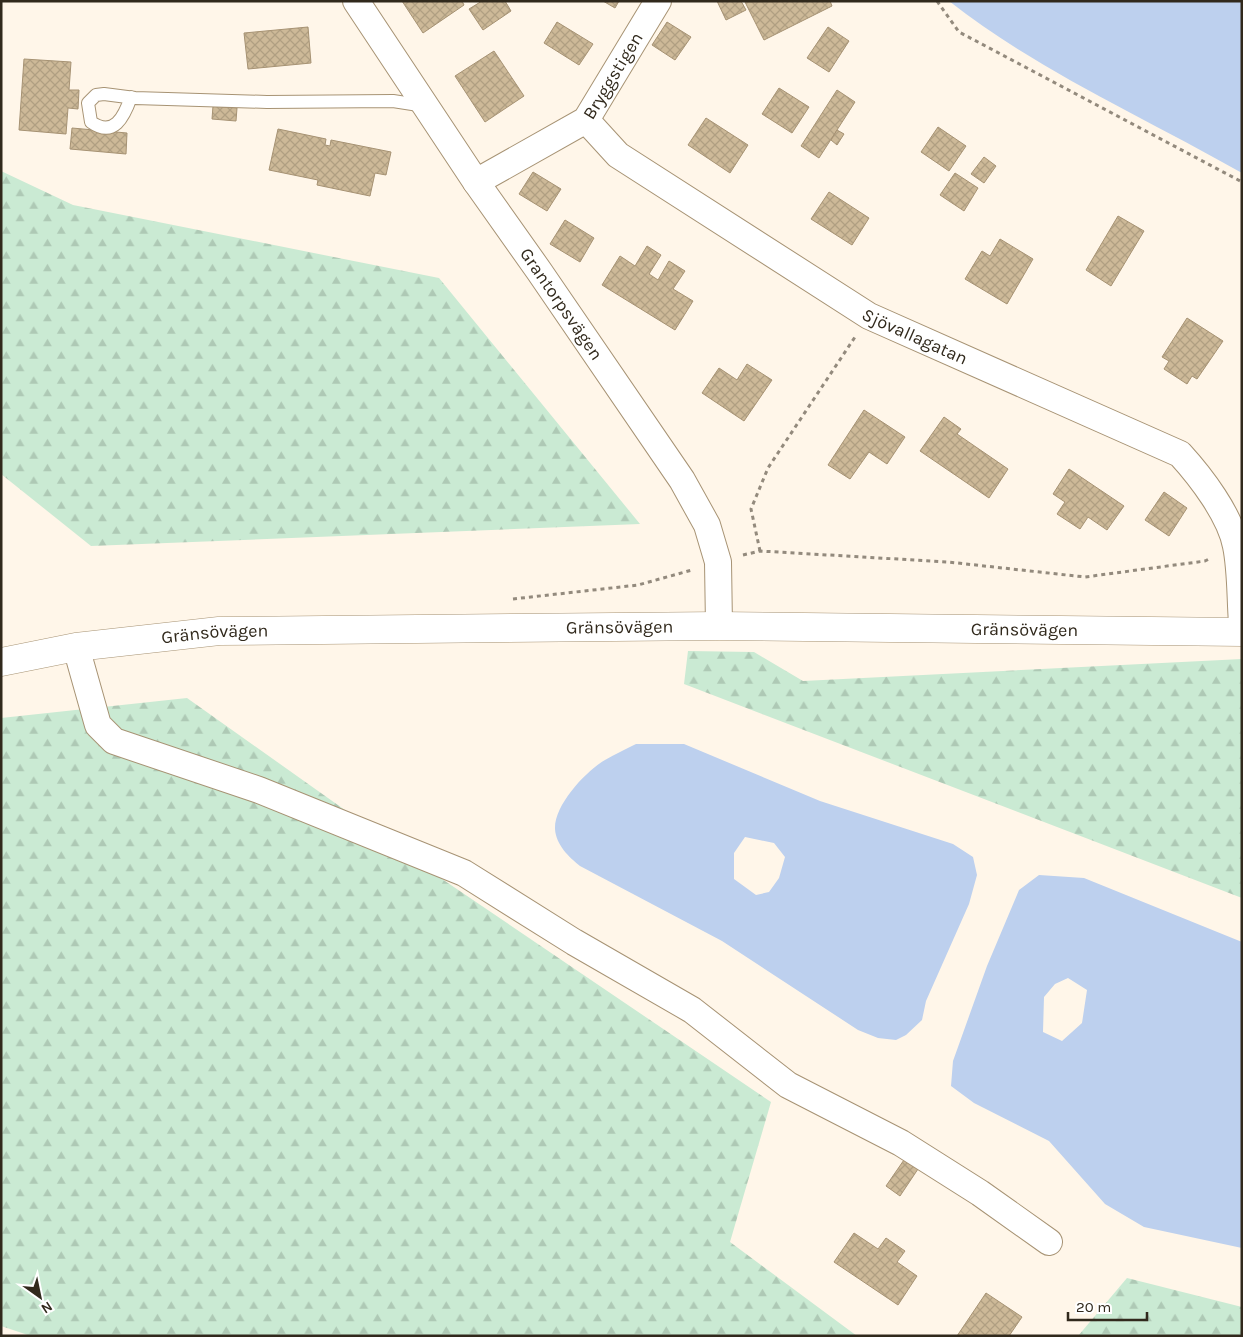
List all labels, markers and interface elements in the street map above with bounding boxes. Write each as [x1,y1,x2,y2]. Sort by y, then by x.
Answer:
street label: Bryggstigen [578,28,648,123]
street label: Grantorpsvägen [515,244,608,364]
street label: Sjövallagatan [858,303,971,369]
street label: Gränsövägen [566,615,673,639]
street label: Gränsövägen [971,618,1078,641]
street label: Gränsövägen [160,620,268,648]
north arrow [15,1272,65,1322]
scale bar [1068,1290,1147,1322]
text: N [38,1298,56,1317]
text: 20 m [1076,1298,1111,1316]

